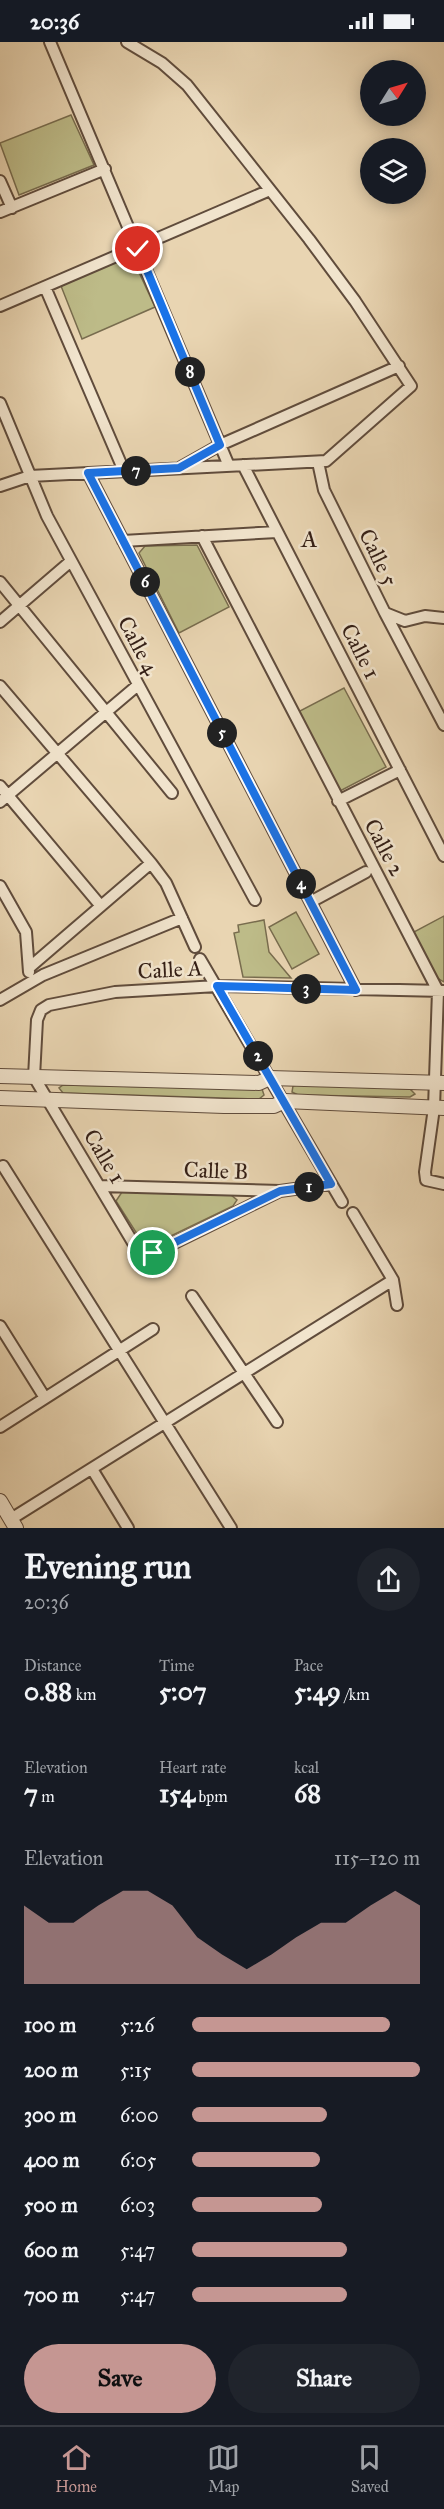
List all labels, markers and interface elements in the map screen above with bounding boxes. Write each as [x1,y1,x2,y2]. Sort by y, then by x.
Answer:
text: 20:36 [30,8,79,35]
north arrow [360,60,426,126]
map controls [360,60,426,204]
button: layers [360,138,426,204]
pin [112,223,163,274]
icon: check [121,232,154,265]
pin: 8 [175,357,205,387]
text: 8 [186,362,194,381]
pin: 7 [121,456,151,486]
text: 7 [132,461,140,480]
district label: A [300,524,319,554]
street label: Calle 5 [353,524,404,590]
pin: 6 [130,567,160,597]
text: 6 [141,572,149,591]
street label: Calle 4 [112,611,165,680]
street label: Calle 1 [335,619,386,684]
pin: 5 [207,718,237,748]
text: 5 [218,723,226,742]
street label: Calle 2 [358,814,411,881]
pin: 4 [286,869,316,899]
text: 4 [297,874,305,893]
street label: Calle A [137,954,203,985]
pin: 3 [291,974,321,1004]
text: 3 [303,979,309,998]
pin: 2 [243,1041,273,1071]
text: 2 [254,1046,262,1065]
street label: Calle 1 [78,1124,131,1188]
street label: Calle B [183,1156,249,1185]
pin: 1 [294,1172,324,1202]
text: 1 [306,1177,312,1196]
pin [127,1227,178,1278]
icon: arrive [136,1236,169,1269]
text: Evening run [24,1547,191,1587]
button: share [357,1548,420,1611]
text: 20:36 [24,1590,69,1614]
text: Distance [24,1656,81,1675]
text: Time [159,1656,194,1675]
text: Pace [294,1656,323,1675]
text: 0.88 [24,1675,72,1707]
text: 5:07 [159,1675,207,1707]
text: 5:49 [294,1675,341,1707]
text: km [72,1685,97,1704]
text: /km [341,1685,370,1704]
text: Elevation [24,1758,88,1777]
text: Heart rate [159,1758,226,1777]
text: kcal [294,1758,319,1777]
text: 7 [24,1777,38,1809]
text: 154 [159,1777,195,1809]
text: 68 [294,1777,321,1809]
text: m [38,1787,55,1806]
text: bpm [195,1787,228,1806]
text: Elevation [24,1846,103,1870]
text: 115–120 m [334,1846,420,1870]
text: 100 m [24,2013,76,2037]
text: 5:26 [120,2013,154,2037]
text: 200 m [24,2058,78,2082]
text: 5:15 [120,2058,151,2082]
text: 300 m [24,2103,76,2127]
text: 6:00 [120,2103,159,2127]
text: 400 m [24,2148,80,2172]
text: 6:05 [120,2148,156,2172]
text: 500 m [24,2193,78,2217]
text: 6:03 [120,2193,155,2217]
text: 600 m [24,2238,79,2262]
text: 5:47 [120,2238,155,2262]
text: 700 m [24,2283,79,2307]
text: 5:47 [120,2283,155,2307]
button: Save [24,2344,216,2413]
button: Share [228,2344,420,2413]
tab: Home [55,2441,97,2496]
tab: Map [207,2441,240,2496]
tab: Saved [351,2441,389,2496]

